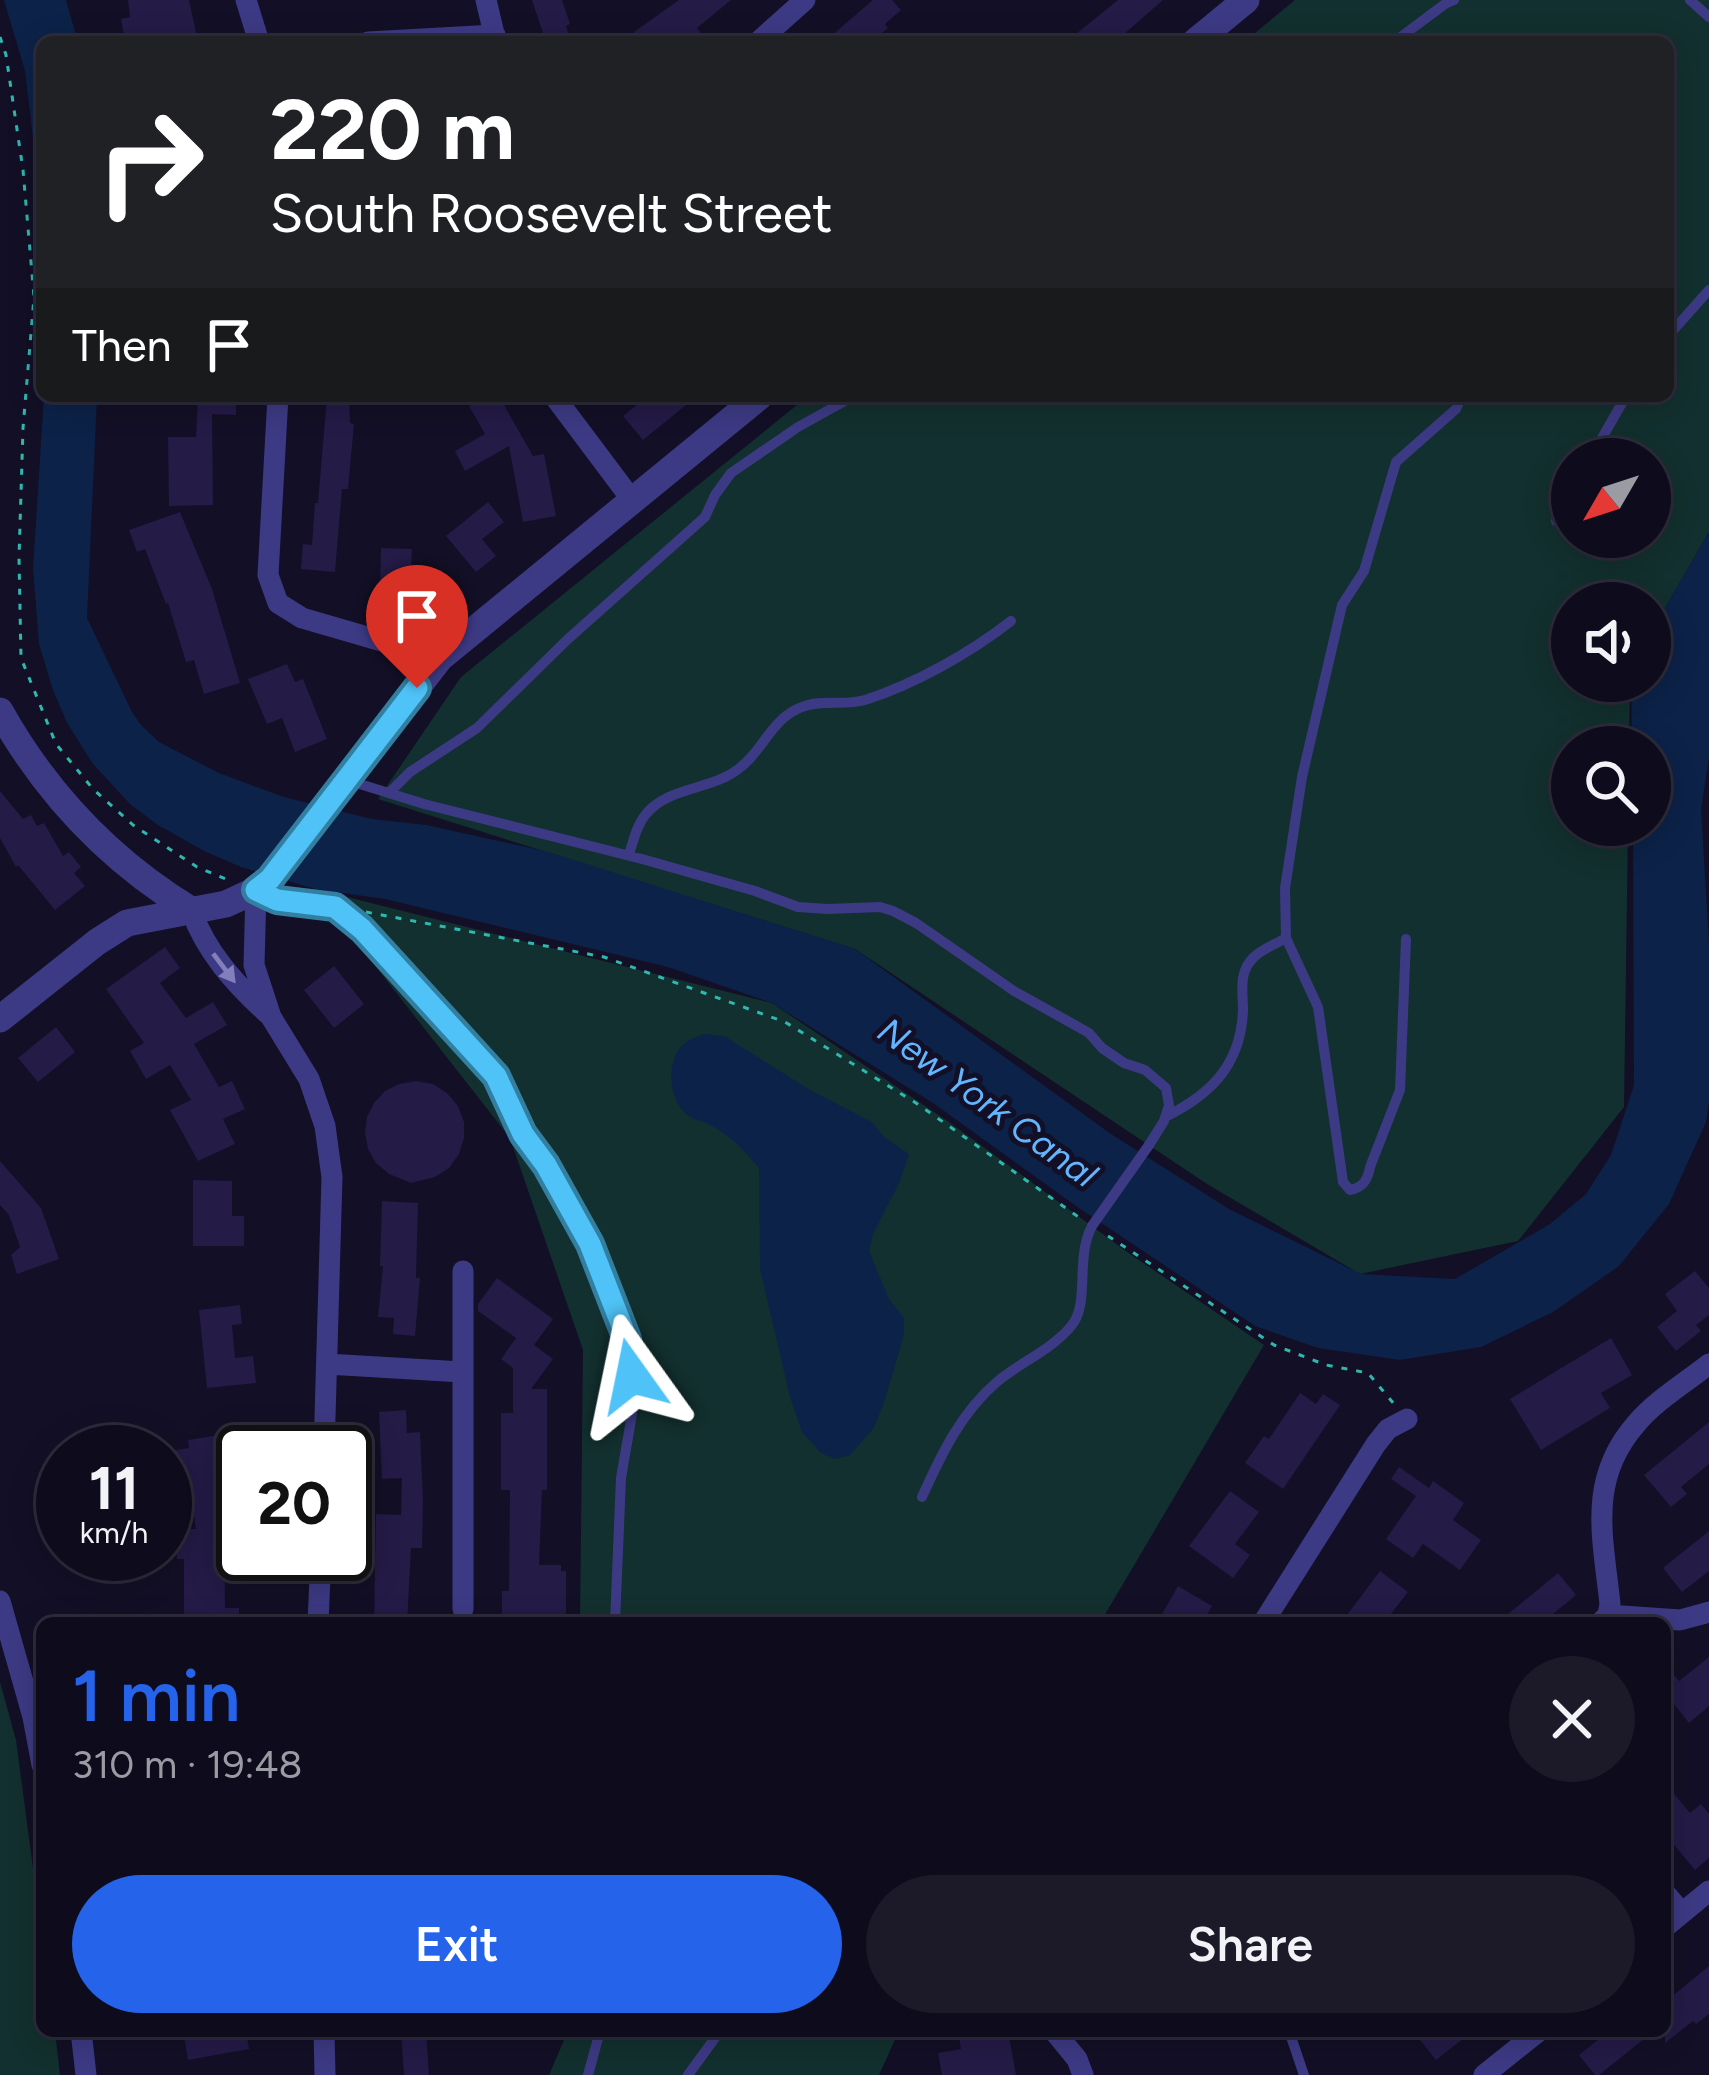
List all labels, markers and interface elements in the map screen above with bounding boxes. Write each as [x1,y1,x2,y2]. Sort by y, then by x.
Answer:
text: 220 m [270,79,515,180]
icon: right [72,84,228,240]
text: South Roosevelt Street [270,181,833,246]
icon: arrive [196,312,262,378]
text: Then [72,318,172,372]
north arrow [1551,438,1671,558]
map controls [1551,438,1671,846]
pin [366,565,468,688]
button: sound [1551,582,1671,702]
icon: arrive [384,583,450,649]
button: search [1551,726,1671,846]
one-way arrow [212,952,236,984]
water label: New York Canal [870,1009,1106,1197]
position arrow [569,1313,695,1439]
speed limit sign: 20 [216,1425,372,1581]
text: 11 [89,1452,139,1524]
text: km/h [80,1514,148,1551]
text: 1 min [72,1653,240,1739]
button: close [1509,1656,1635,1782]
text: 310 m · 19:48 [72,1741,303,1788]
button: Exit [72,1875,842,2013]
button: Share [866,1875,1635,2013]

